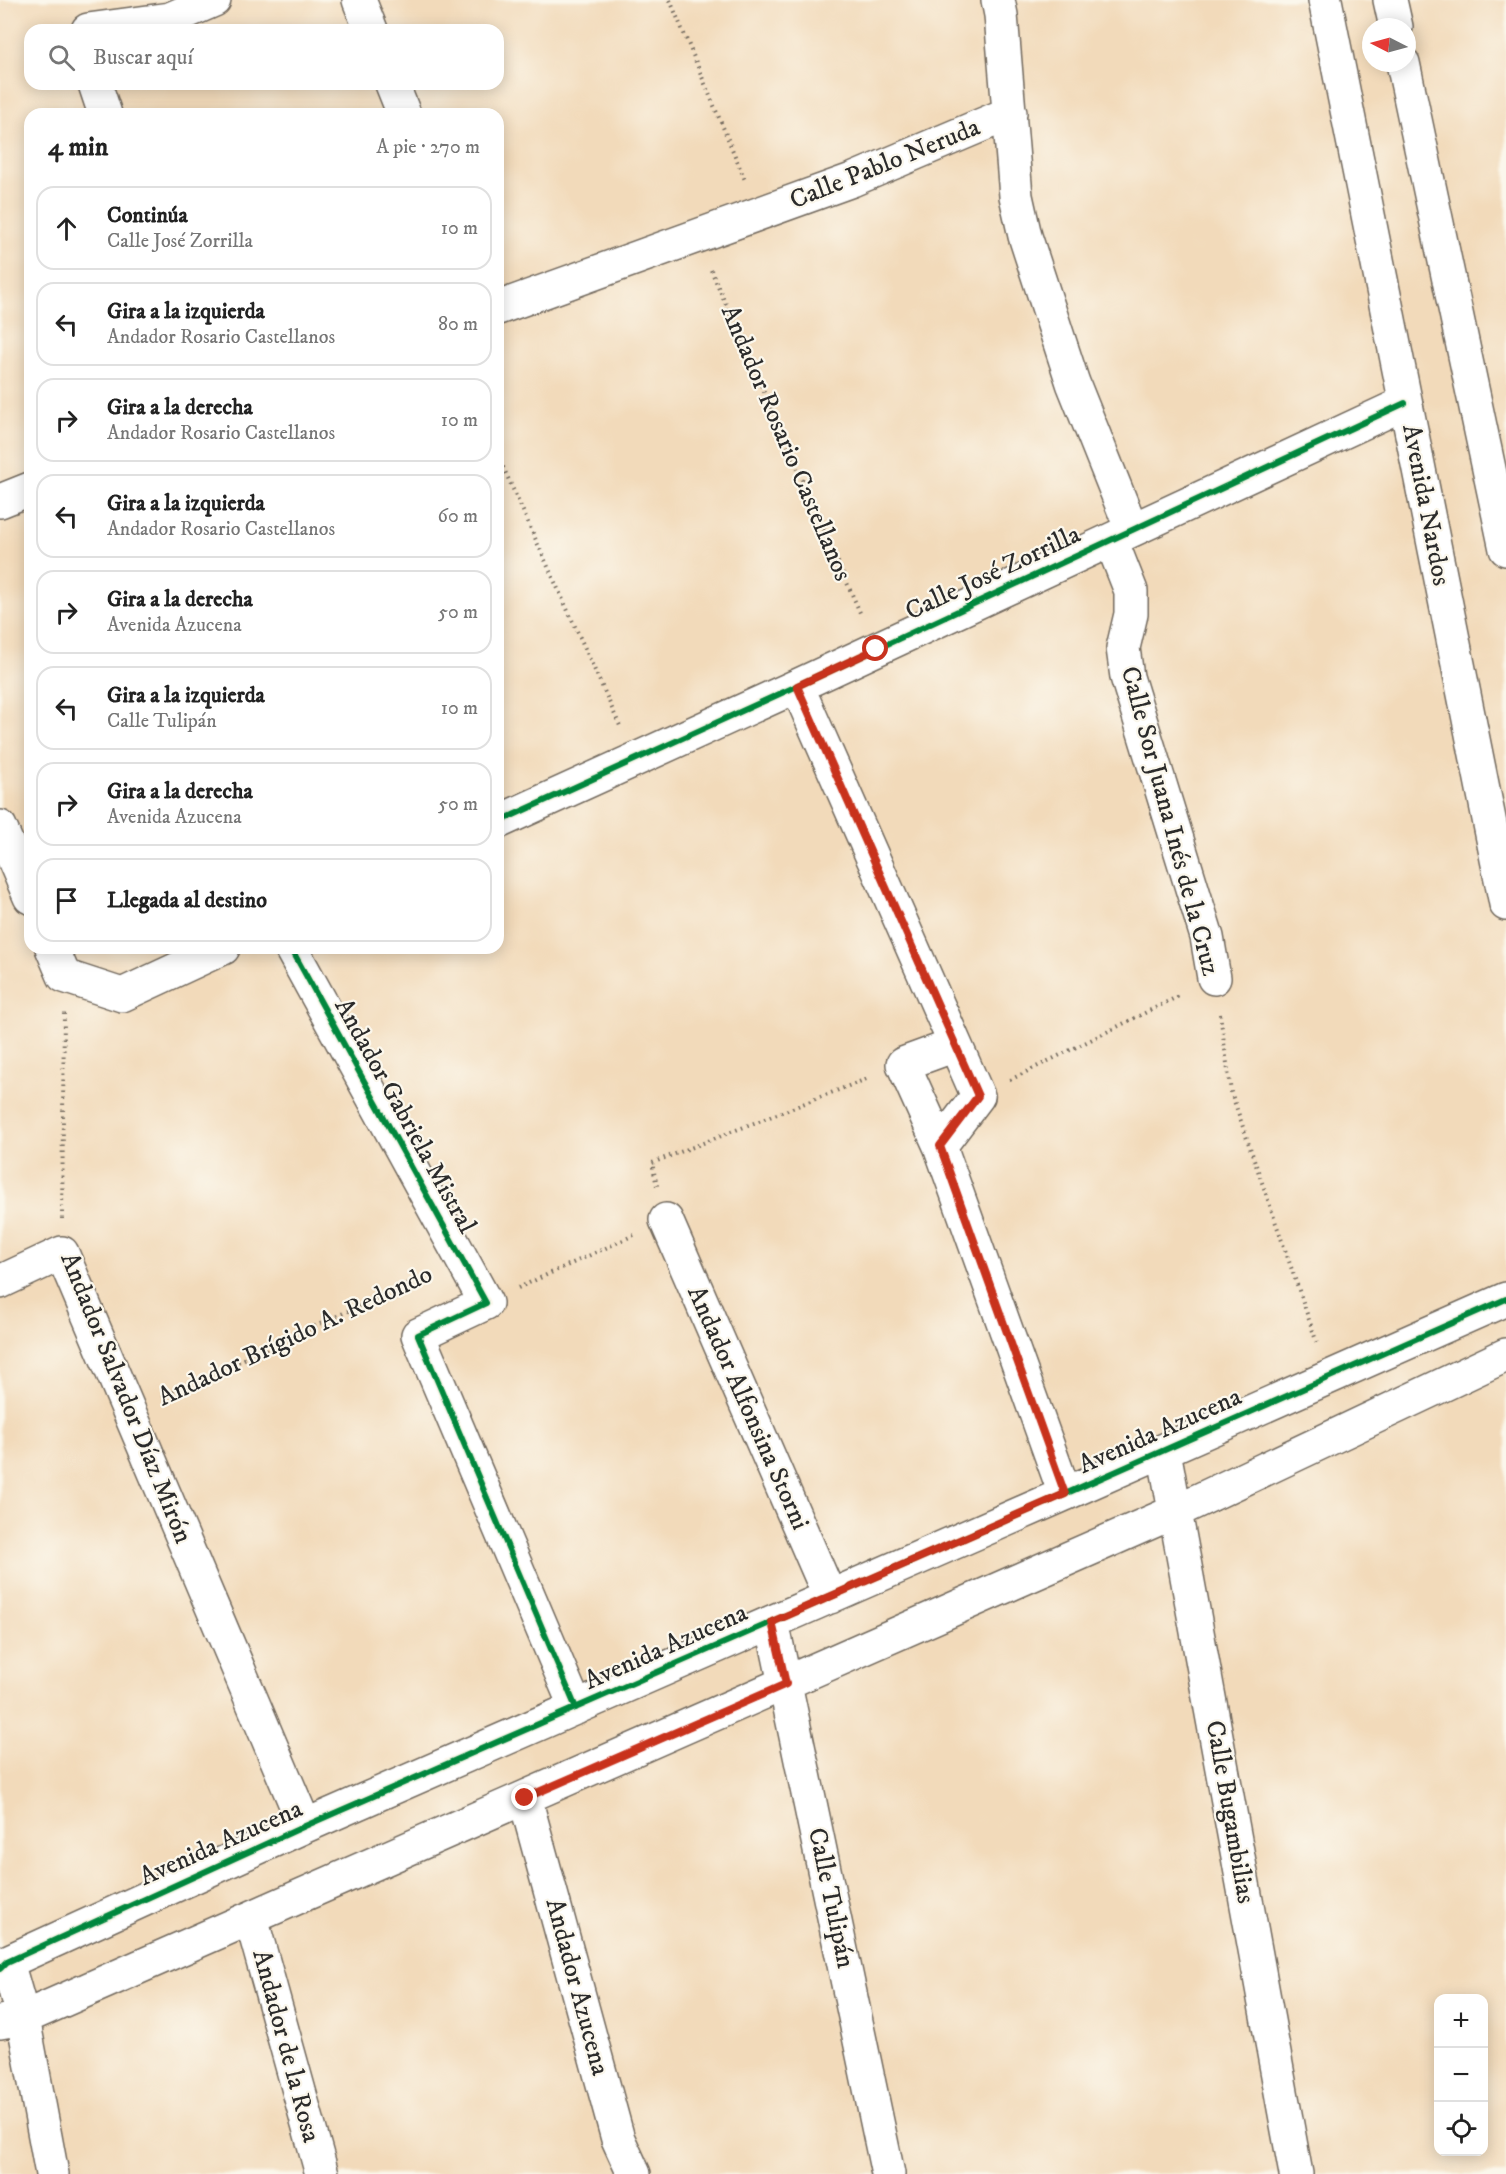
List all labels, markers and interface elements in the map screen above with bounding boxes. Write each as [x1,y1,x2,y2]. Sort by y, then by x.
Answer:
north arrow [1362,18,1416,72]
search box [24,24,504,90]
icon: search [45,41,78,74]
text: Buscar aquí [93,44,193,71]
street label: Calle Pablo Neruda [785,111,985,217]
text: 4 min [48,131,108,164]
text: A pie · 270 m [376,135,480,160]
text: Continúa [107,202,188,229]
icon: ahead [50,212,83,245]
text: 10 m [441,216,478,241]
text: Calle José Zorrilla [107,229,253,254]
text: Gira a la izquierda [107,298,265,325]
street label: Andador Rosario Castellanos [713,300,859,586]
icon: left [50,308,83,341]
text: 80 m [438,312,478,337]
text: Andador Rosario Castellanos [107,325,335,350]
text: Gira a la derecha [107,394,253,421]
icon: right [50,404,83,437]
text: 10 m [441,408,478,433]
text: Andador Rosario Castellanos [107,421,335,446]
street label: Avenida Nardos [1394,421,1458,589]
text: Gira a la izquierda [107,490,265,517]
icon: left [50,500,83,533]
text: 60 m [438,504,478,529]
text: Andador Rosario Castellanos [107,517,335,542]
street label: Calle José Zorrilla [900,518,1086,628]
text: Gira a la derecha [107,586,253,613]
icon: right [50,596,83,629]
text: 50 m [438,600,478,625]
text: Avenida Azucena [107,613,242,638]
route start [862,635,888,661]
street label: Calle Sor Juana Inés de la Cruz [1113,663,1227,979]
text: Gira a la izquierda [107,682,265,709]
icon: left [50,692,83,725]
text: 10 m [441,696,478,721]
text: Calle Tulipán [107,709,217,734]
text: Gira a la derecha [107,778,253,805]
icon: right [50,788,83,821]
text: 50 m [438,792,478,817]
text: Avenida Azucena [107,805,242,830]
icon: arrive [50,884,83,917]
text: Llegada al destino [107,887,267,914]
street label: Andador Gabriela Mistral [327,993,483,1239]
street label: Andador Salvador Díaz Mirón [52,1248,200,1549]
street label: Andador Brígido A. Redondo [152,1258,438,1414]
street label: Andador Alfonsina Storni [679,1281,817,1535]
street label: Avenida Azucena [1073,1380,1247,1482]
street label: Avenida Azucena [579,1596,753,1698]
street label: Calle Bugambilias [1198,1718,1262,1906]
route end [511,1784,537,1810]
street label: Avenida Azucena [134,1792,308,1894]
street label: Calle Tulipán [800,1825,862,1972]
street label: Andador Azucena [538,1895,616,2079]
street label: Andador de la Rosa [244,1946,328,2146]
map controls [1434,1994,1488,2156]
button: + [1434,1994,1488,2048]
button: − [1434,2048,1488,2102]
button: locate [1434,2102,1488,2156]

